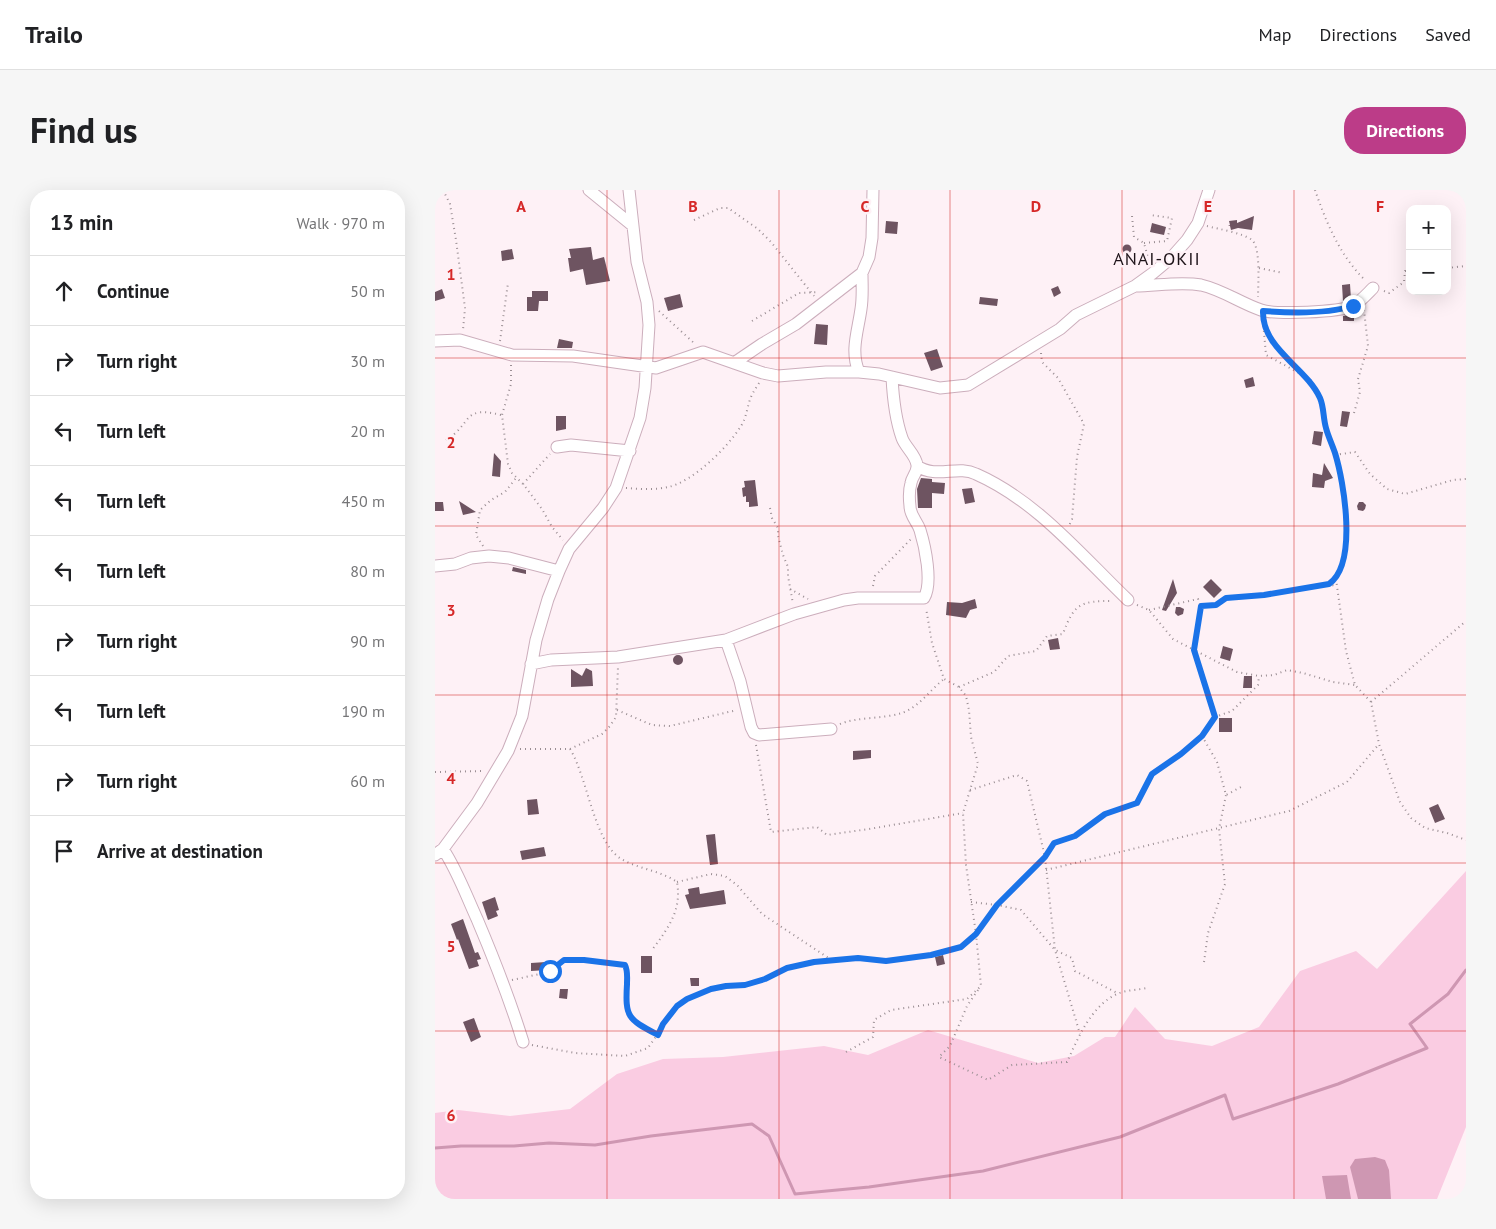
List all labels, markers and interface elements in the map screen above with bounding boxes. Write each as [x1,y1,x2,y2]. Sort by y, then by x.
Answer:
text: Trailo [25,19,83,50]
text: Map [1259,23,1291,46]
text: Directions [1319,23,1397,46]
text: Saved [1425,23,1471,46]
text: Find us [30,107,138,153]
button: Directions [1344,107,1466,154]
text: A [516,196,526,216]
text: B [688,196,698,216]
text: C [861,196,870,216]
text: D [1031,196,1041,216]
text: E [1204,196,1212,216]
text: F [1376,196,1384,216]
map controls [1406,205,1451,295]
button: + [1406,205,1451,250]
text: 13 min [50,209,113,236]
text: Walk · 970 m [296,213,385,233]
district label: ANAI-OKII [1113,247,1201,270]
button: − [1406,250,1451,295]
text: 1 [446,264,456,284]
icon: ahead [50,277,78,305]
text: Continue [97,279,169,303]
text: 50 m [350,281,385,301]
route end [1342,295,1365,318]
icon: right [50,347,78,375]
text: Turn right [97,349,177,373]
text: 30 m [350,351,385,371]
icon: left [50,417,78,445]
text: Turn left [97,419,166,443]
text: 20 m [350,421,385,441]
text: 2 [446,432,456,452]
icon: left [50,487,78,515]
text: Turn left [97,489,166,513]
text: 450 m [342,491,385,511]
icon: left [50,557,78,585]
text: Turn left [97,559,166,583]
text: 80 m [350,561,385,581]
text: 3 [446,600,456,620]
icon: right [50,627,78,655]
text: Turn right [97,629,177,653]
text: 90 m [350,631,385,651]
icon: left [50,697,78,725]
text: Turn left [97,699,166,723]
text: 190 m [342,701,385,721]
icon: right [50,767,78,795]
text: 4 [446,768,456,788]
text: Turn right [97,769,177,793]
text: 60 m [350,771,385,791]
icon: arrive [50,837,78,865]
text: Arrive at destination [97,839,263,863]
text: 5 [446,936,456,956]
route start [539,960,562,983]
text: 6 [446,1105,456,1125]

